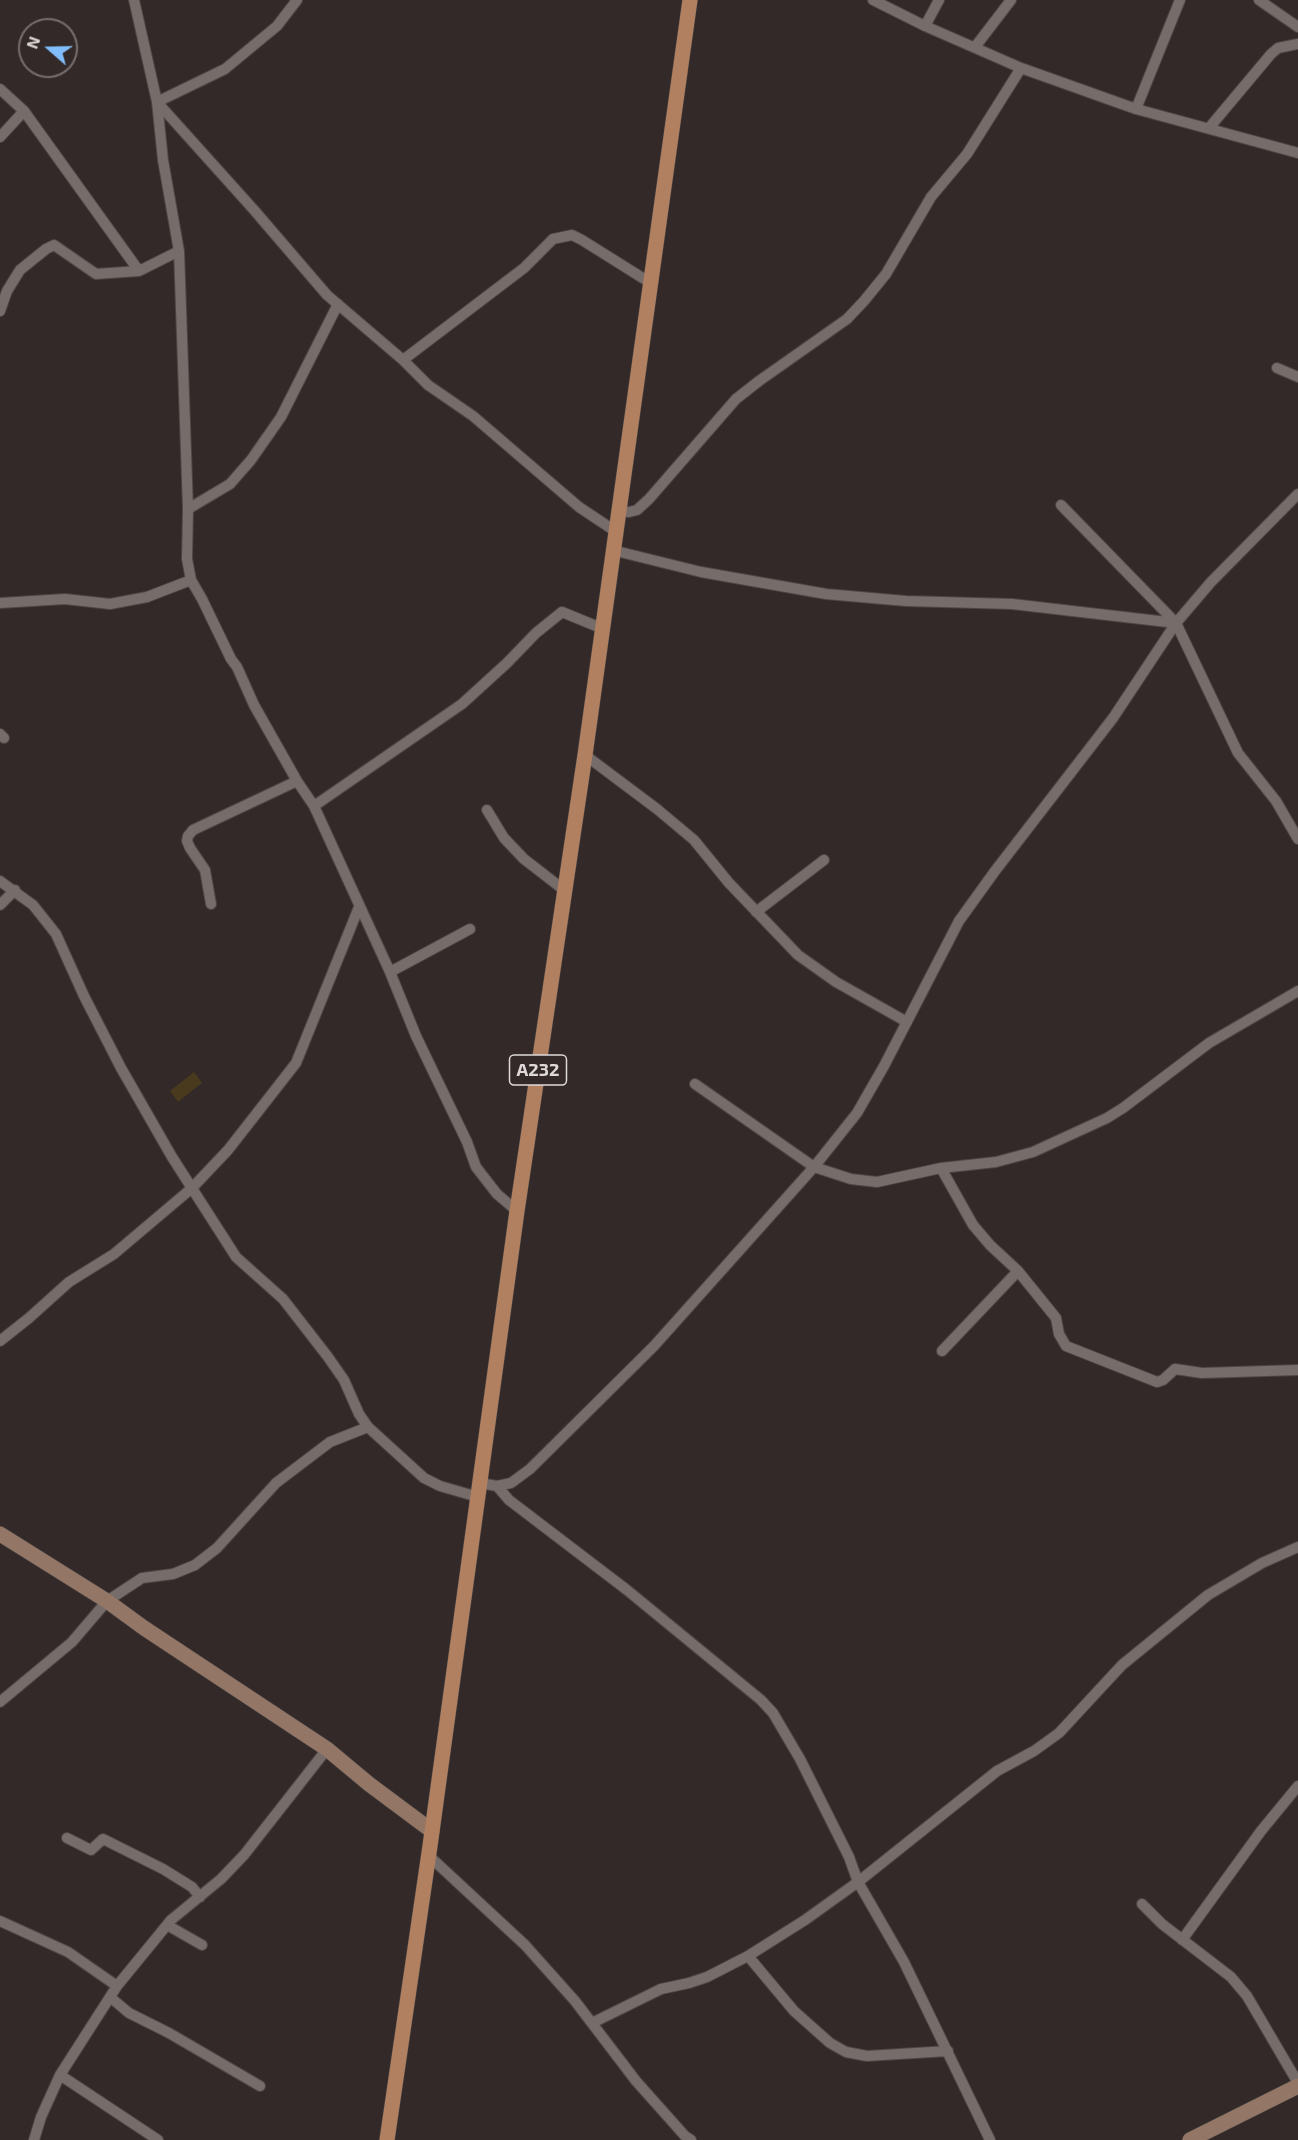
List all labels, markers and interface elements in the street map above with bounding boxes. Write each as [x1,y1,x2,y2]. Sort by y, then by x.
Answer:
north arrow [18,18,78,78]
text: N [22,34,43,51]
road number: A232 [510,1055,566,1085]

